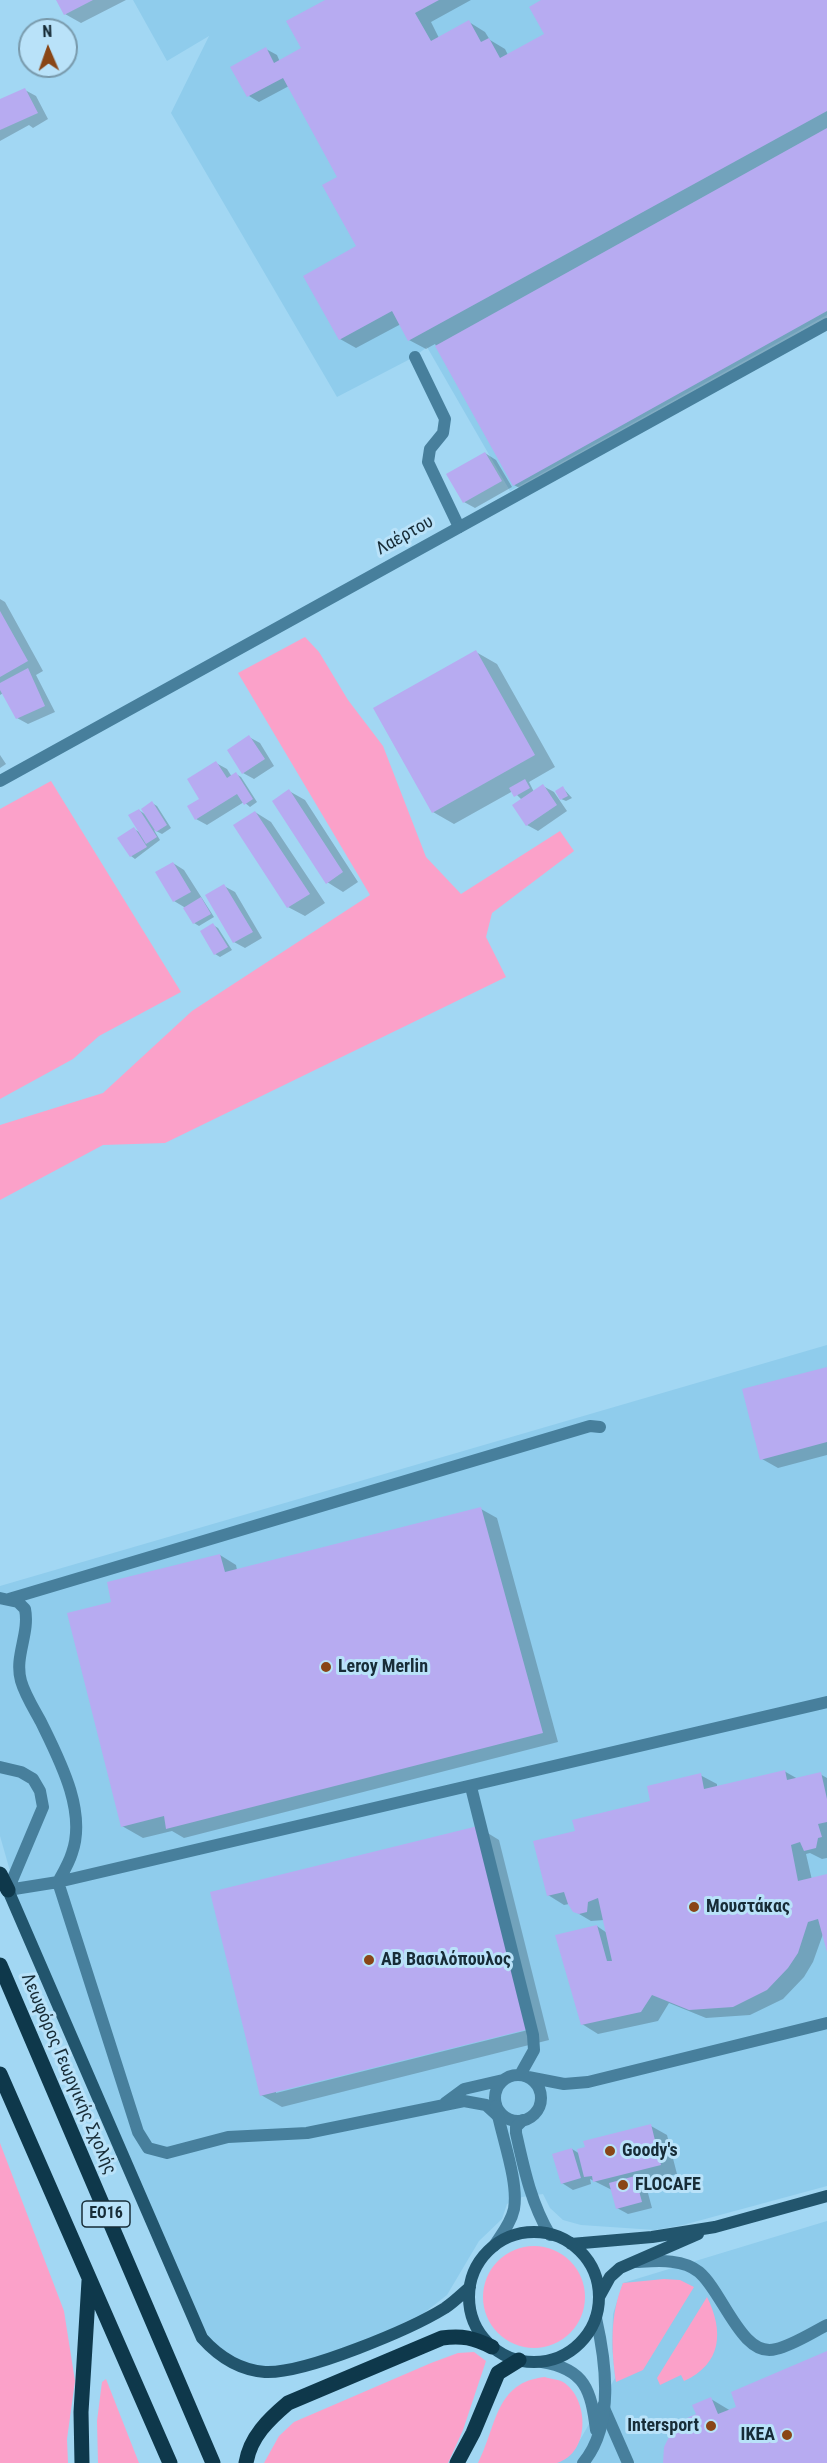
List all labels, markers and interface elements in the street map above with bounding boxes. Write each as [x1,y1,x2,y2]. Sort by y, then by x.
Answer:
north arrow [18,18,78,78]
text: N [42,22,53,41]
street label: Λαέρτου [373,511,437,561]
place label: Leroy Merlin [338,1656,428,1678]
marker: Leroy Merlin [319,1660,333,1674]
place label: Μουστάκας [706,1896,790,1918]
marker: Μουστάκας [687,1900,701,1914]
place label: ΑΒ Βασιλόπουλος [381,1949,511,1971]
marker: ΑΒ Βασιλόπουλος [362,1953,376,1967]
street label: Λεωφόρος Γεωργικής Σχολής [16,1970,120,2178]
place label: Goody's [622,2140,678,2162]
marker: Goody's [603,2144,617,2158]
place label: FLOCAFE [635,2174,701,2196]
marker: FLOCAFE [616,2178,630,2192]
road number: ΕΟ16 [82,2201,130,2227]
place label: Intersport [627,2415,699,2437]
marker: Intersport [704,2419,718,2433]
place label: ΙΚΕΑ [741,2424,775,2446]
marker: ΙΚΕΑ [780,2428,794,2442]

